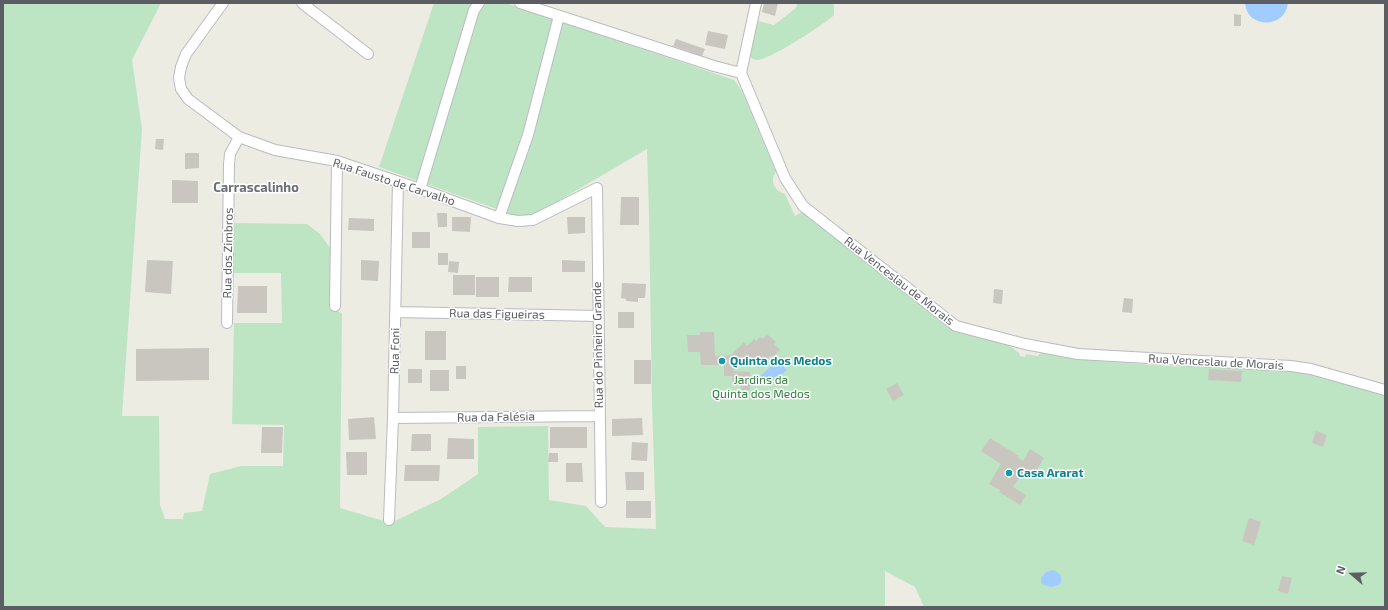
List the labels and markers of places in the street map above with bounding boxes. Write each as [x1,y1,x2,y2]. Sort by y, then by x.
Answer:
place label: Quinta dos Medos [730,354,832,368]
marker: Quinta dos Medos [717,356,727,366]
place label: Casa Ararat [1017,466,1083,480]
marker: Casa Ararat [1004,468,1014,478]

